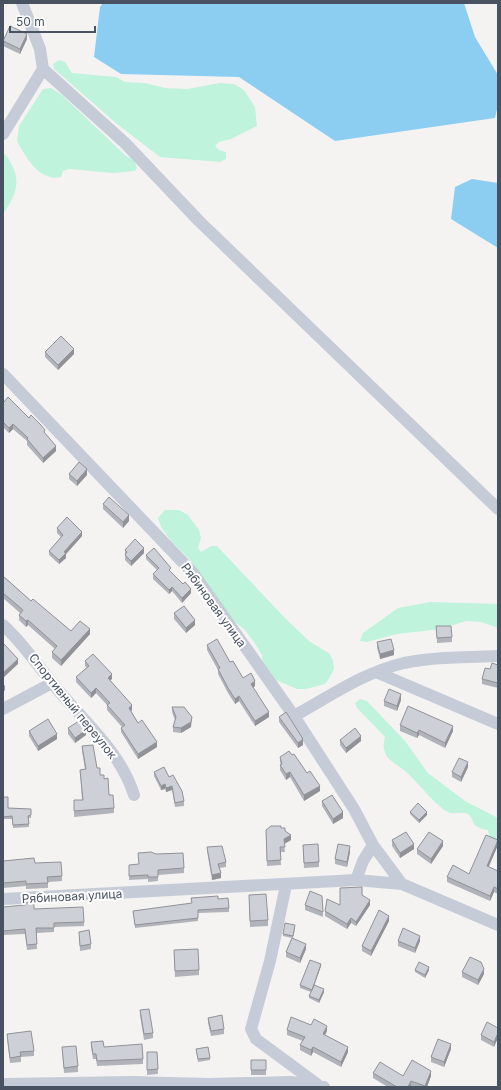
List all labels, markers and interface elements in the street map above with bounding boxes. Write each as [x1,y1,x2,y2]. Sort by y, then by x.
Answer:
scale bar [10,8,95,34]
text: 50 m [16,14,45,29]
street label: Рябиновая улица [178,560,250,650]
street label: Спортивный переулок [26,650,120,762]
street label: Рябиновая улица [21,886,123,906]

